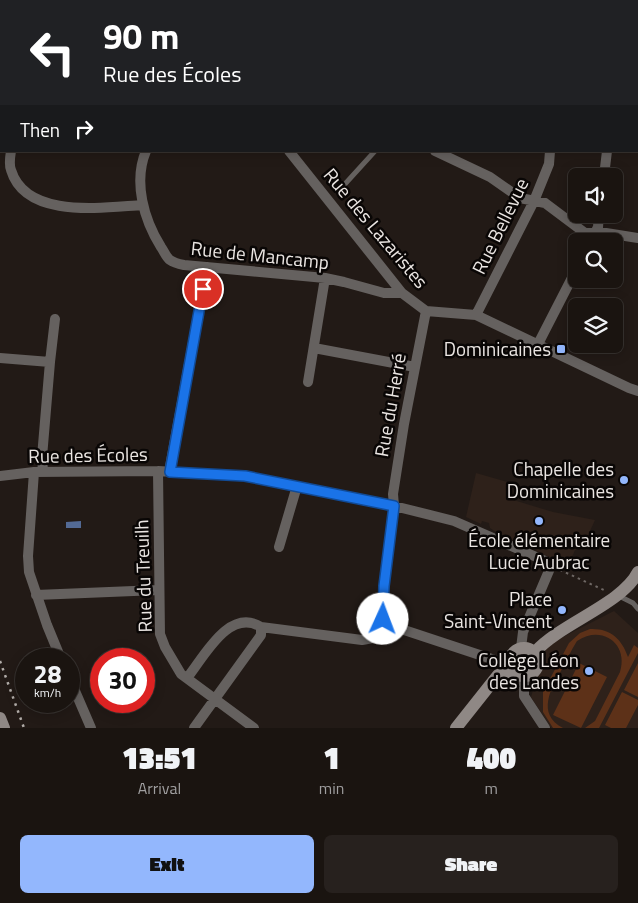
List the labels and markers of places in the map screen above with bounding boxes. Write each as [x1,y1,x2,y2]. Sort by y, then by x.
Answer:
pin [182,268,224,310]
place label: Dominicaines [444,334,551,363]
marker: Dominicaines [555,343,567,355]
place label: Chapelle des Dominicaines [507,454,614,505]
marker: Chapelle des Dominicaines [618,474,630,486]
marker: École élémentaire Lucie Aubrac [533,515,545,527]
place label: École élémentaire Lucie Aubrac [468,525,610,576]
place label: Place Saint-Vincent [444,584,552,635]
marker: Place Saint-Vincent [556,604,568,616]
place label: Collège Léon des Landes [478,645,579,696]
marker: Collège Léon des Landes [583,665,595,677]

